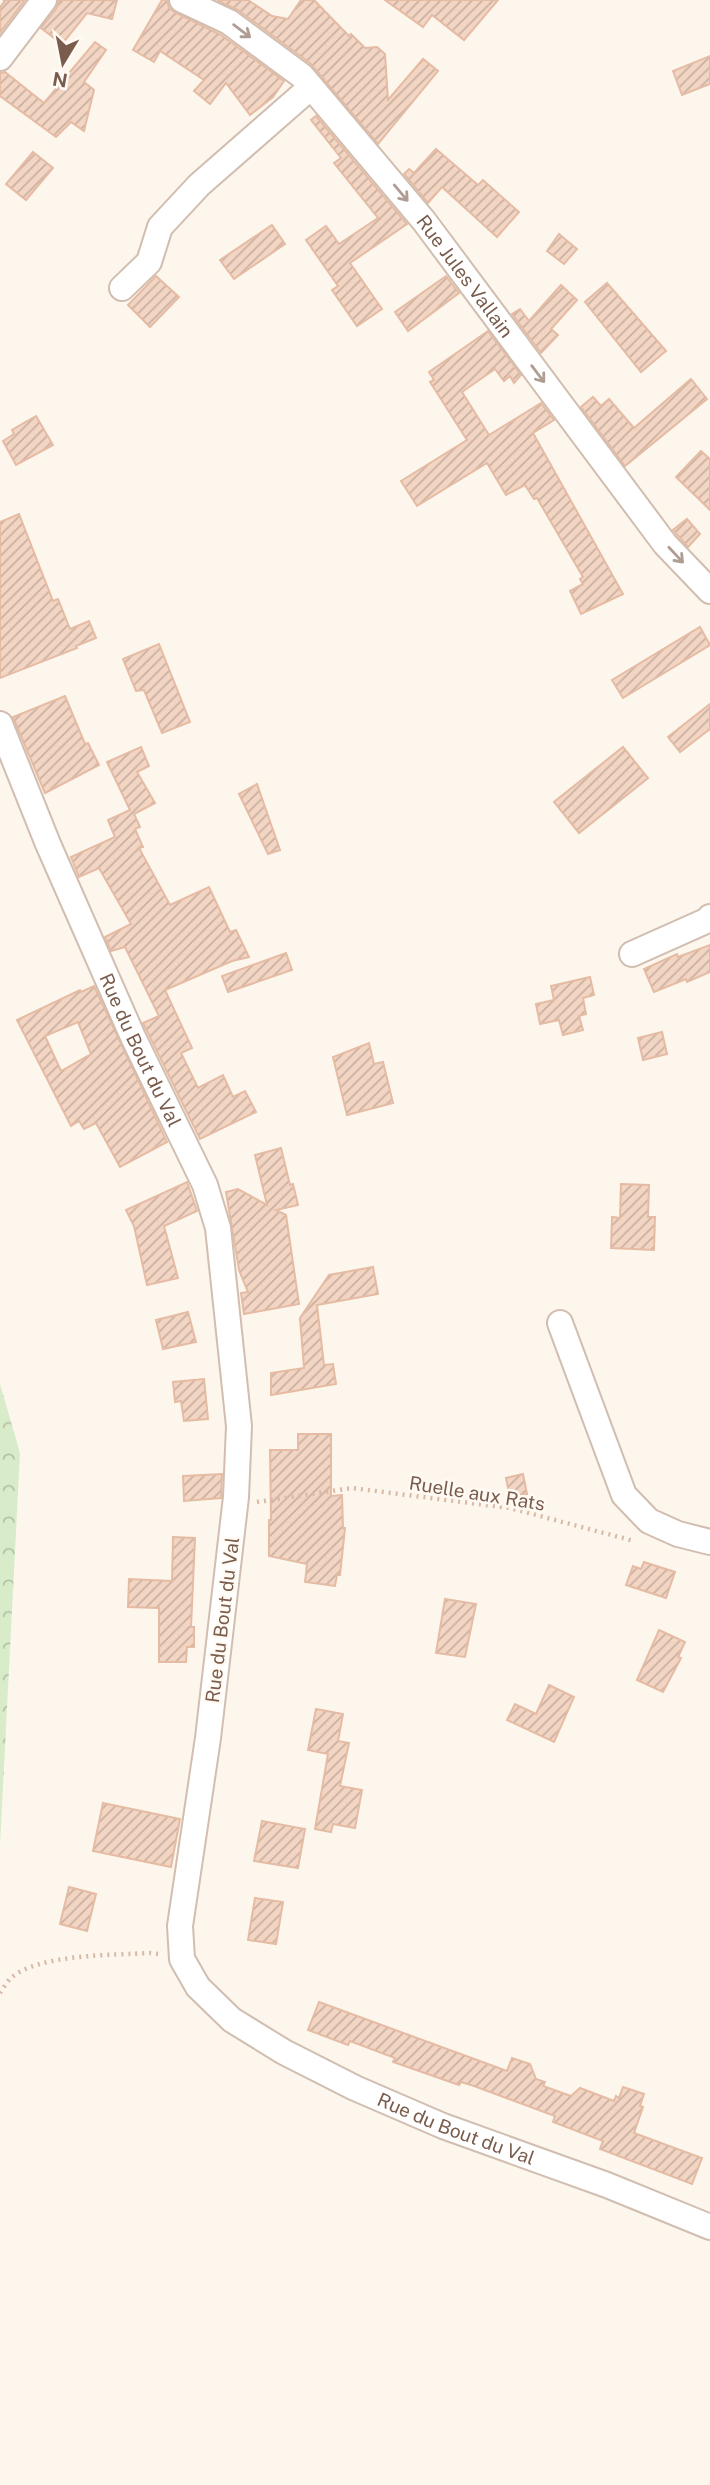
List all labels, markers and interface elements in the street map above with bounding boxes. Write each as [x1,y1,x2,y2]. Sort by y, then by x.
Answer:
one-way arrow [233,24,251,39]
north arrow [28,28,98,98]
text: N [51,68,69,92]
one-way arrow [393,184,409,202]
street label: Rue Jules Vallain [412,211,518,342]
one-way arrow [531,364,545,383]
one-way arrow [668,546,685,563]
street label: Rue du Bout du Val [95,970,186,1130]
street label: Ruelle aux Rats [408,1471,546,1515]
street label: Rue du Bout du Val [201,1536,243,1704]
street label: Rue du Bout du Val [374,2088,538,2169]

